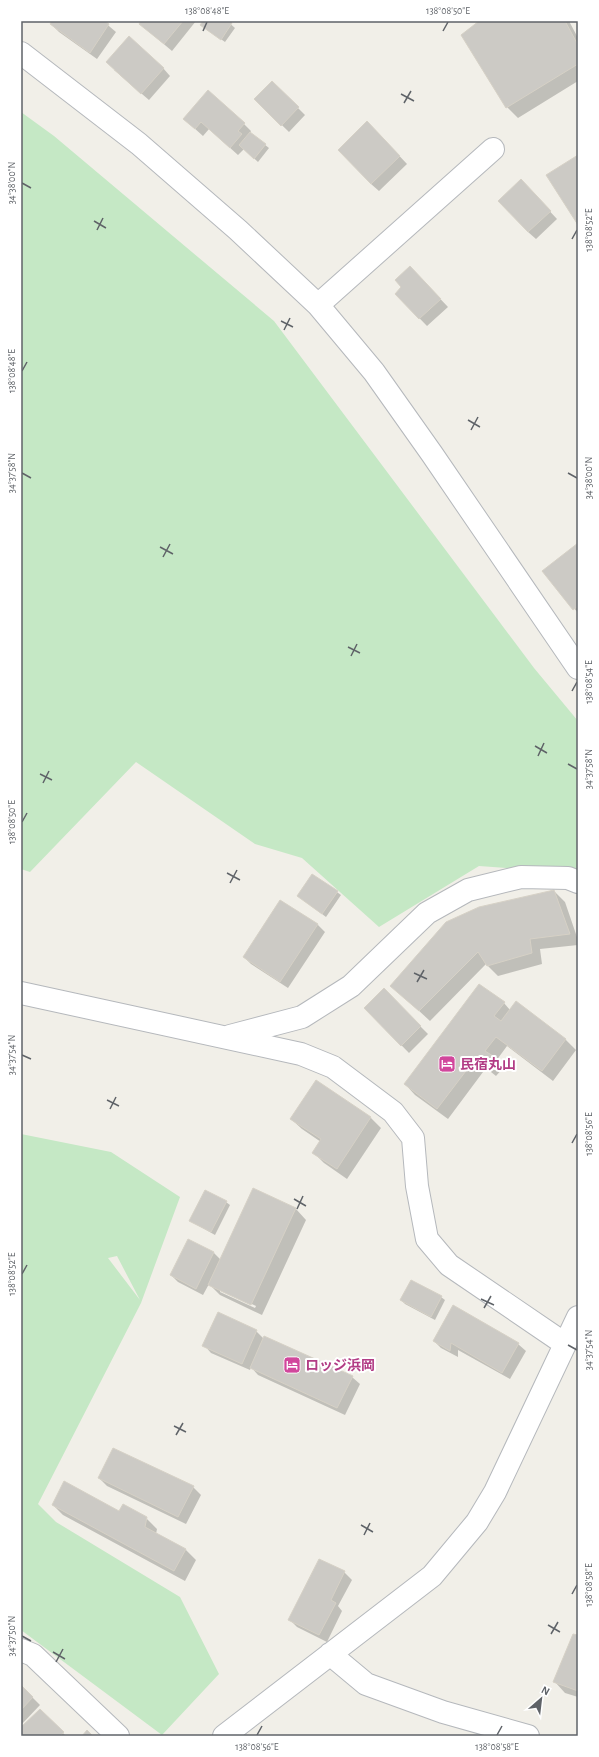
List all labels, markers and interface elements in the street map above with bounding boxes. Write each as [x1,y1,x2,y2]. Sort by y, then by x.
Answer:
text: 138°08'48"E [185,6,229,16]
text: 138°08'50"E [426,6,470,16]
text: 34°38'00"N [7,162,17,204]
text: 138°08'52"E [584,208,594,252]
text: 138°08'48"E [7,349,17,393]
text: 34°37'58"N [7,453,17,493]
text: 34°38'00"N [584,457,594,499]
text: 138°08'54"E [584,660,594,704]
text: 34°37'58"N [584,749,594,789]
text: 138°08'50"E [7,800,17,844]
text: 34°37'54"N [7,1035,17,1075]
hotel icon: 民宿丸山 [437,1054,457,1074]
place label: 民宿丸山 [460,1057,516,1072]
text: 138°08'56"E [584,1112,594,1156]
text: 138°08'52"E [7,1252,17,1296]
text: 34°37'54"N [584,1330,594,1370]
hotel icon: ロッジ浜岡 [282,1355,302,1375]
place label: ロッジ浜岡 [305,1357,375,1373]
text: 138°08'58"E [584,1563,594,1607]
text: 34°37'50"N [7,1616,17,1656]
north arrow [521,1679,561,1719]
text: N [539,1684,551,1697]
text: 138°08'56"E [235,1742,279,1752]
text: 138°08'58"E [475,1742,519,1752]

